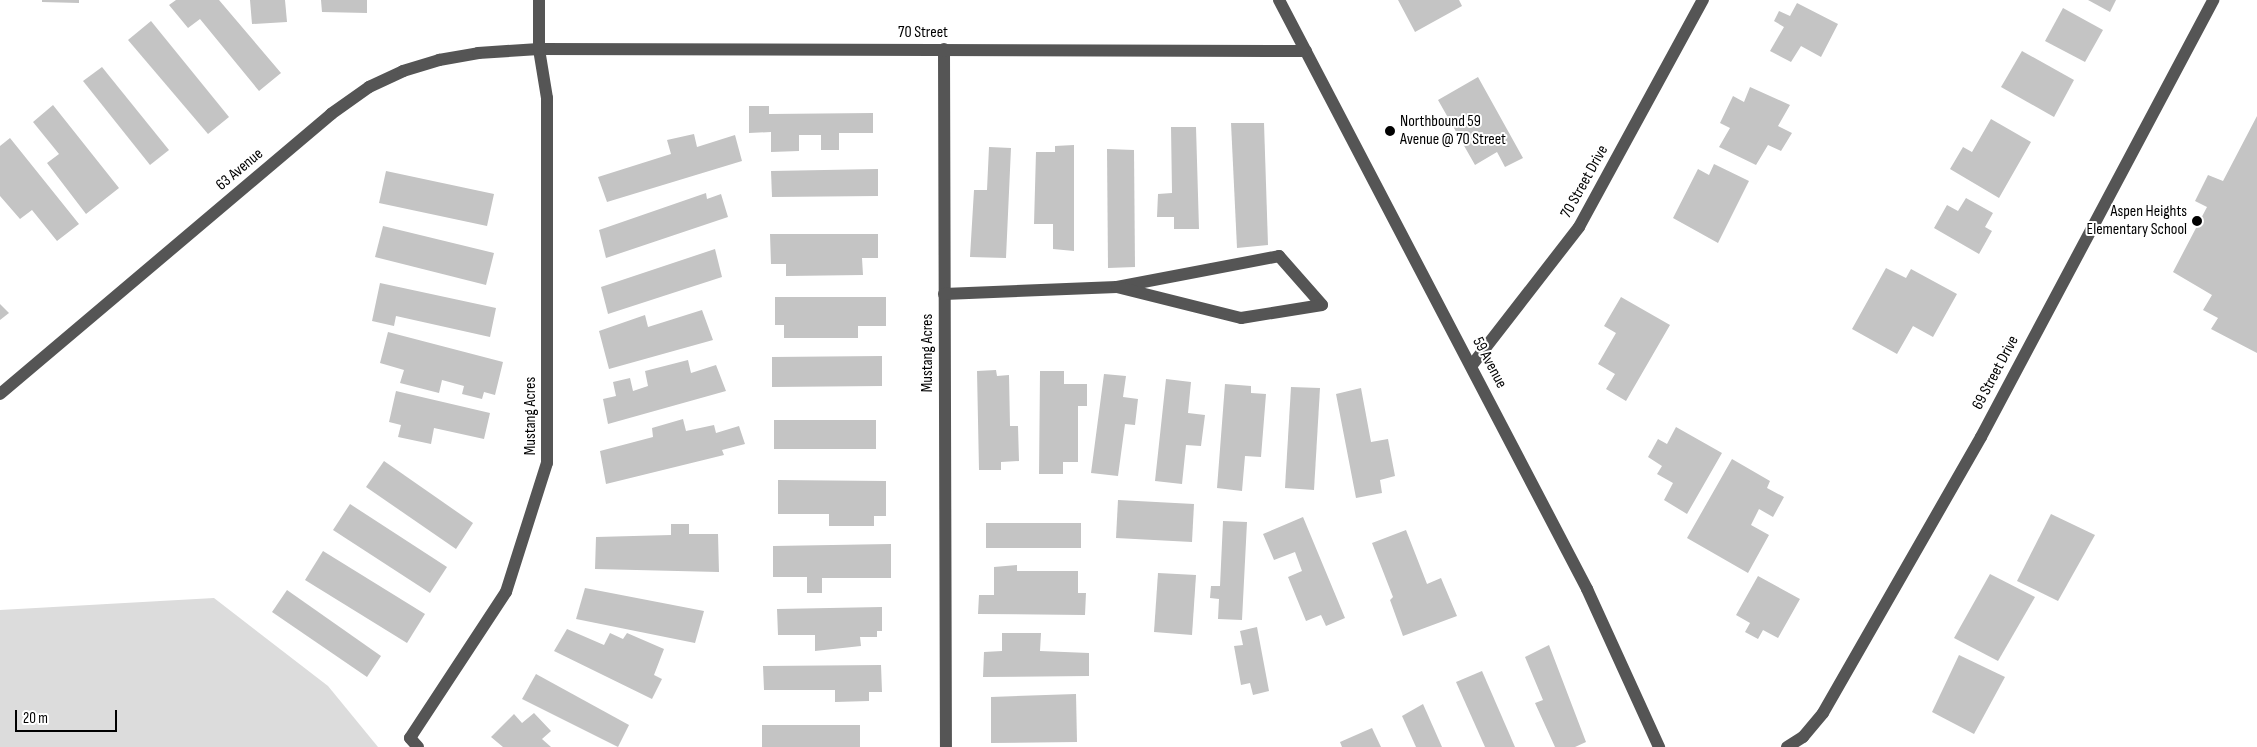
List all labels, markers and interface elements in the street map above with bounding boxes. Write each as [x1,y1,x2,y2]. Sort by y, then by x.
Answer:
street label: 70 Street [898,23,948,43]
place label: Northbound 59 Avenue @ 70 Street [1400,112,1506,150]
marker: Northbound 59 Avenue @ 70 Street [1384,125,1396,137]
street label: 70 Street Drive [1557,142,1613,222]
street label: 63 Avenue [213,145,267,195]
place label: Aspen Heights Elementary School [2087,202,2187,240]
marker: Aspen Heights Elementary School [2191,215,2203,227]
street label: Mustang Acres [918,314,938,392]
street label: 69 Street Drive [1969,333,2023,413]
street label: 59 Avenue [1468,334,1510,392]
street label: Mustang Acres [521,377,541,455]
scale bar [18,700,120,732]
text: 20 m [23,709,48,728]

